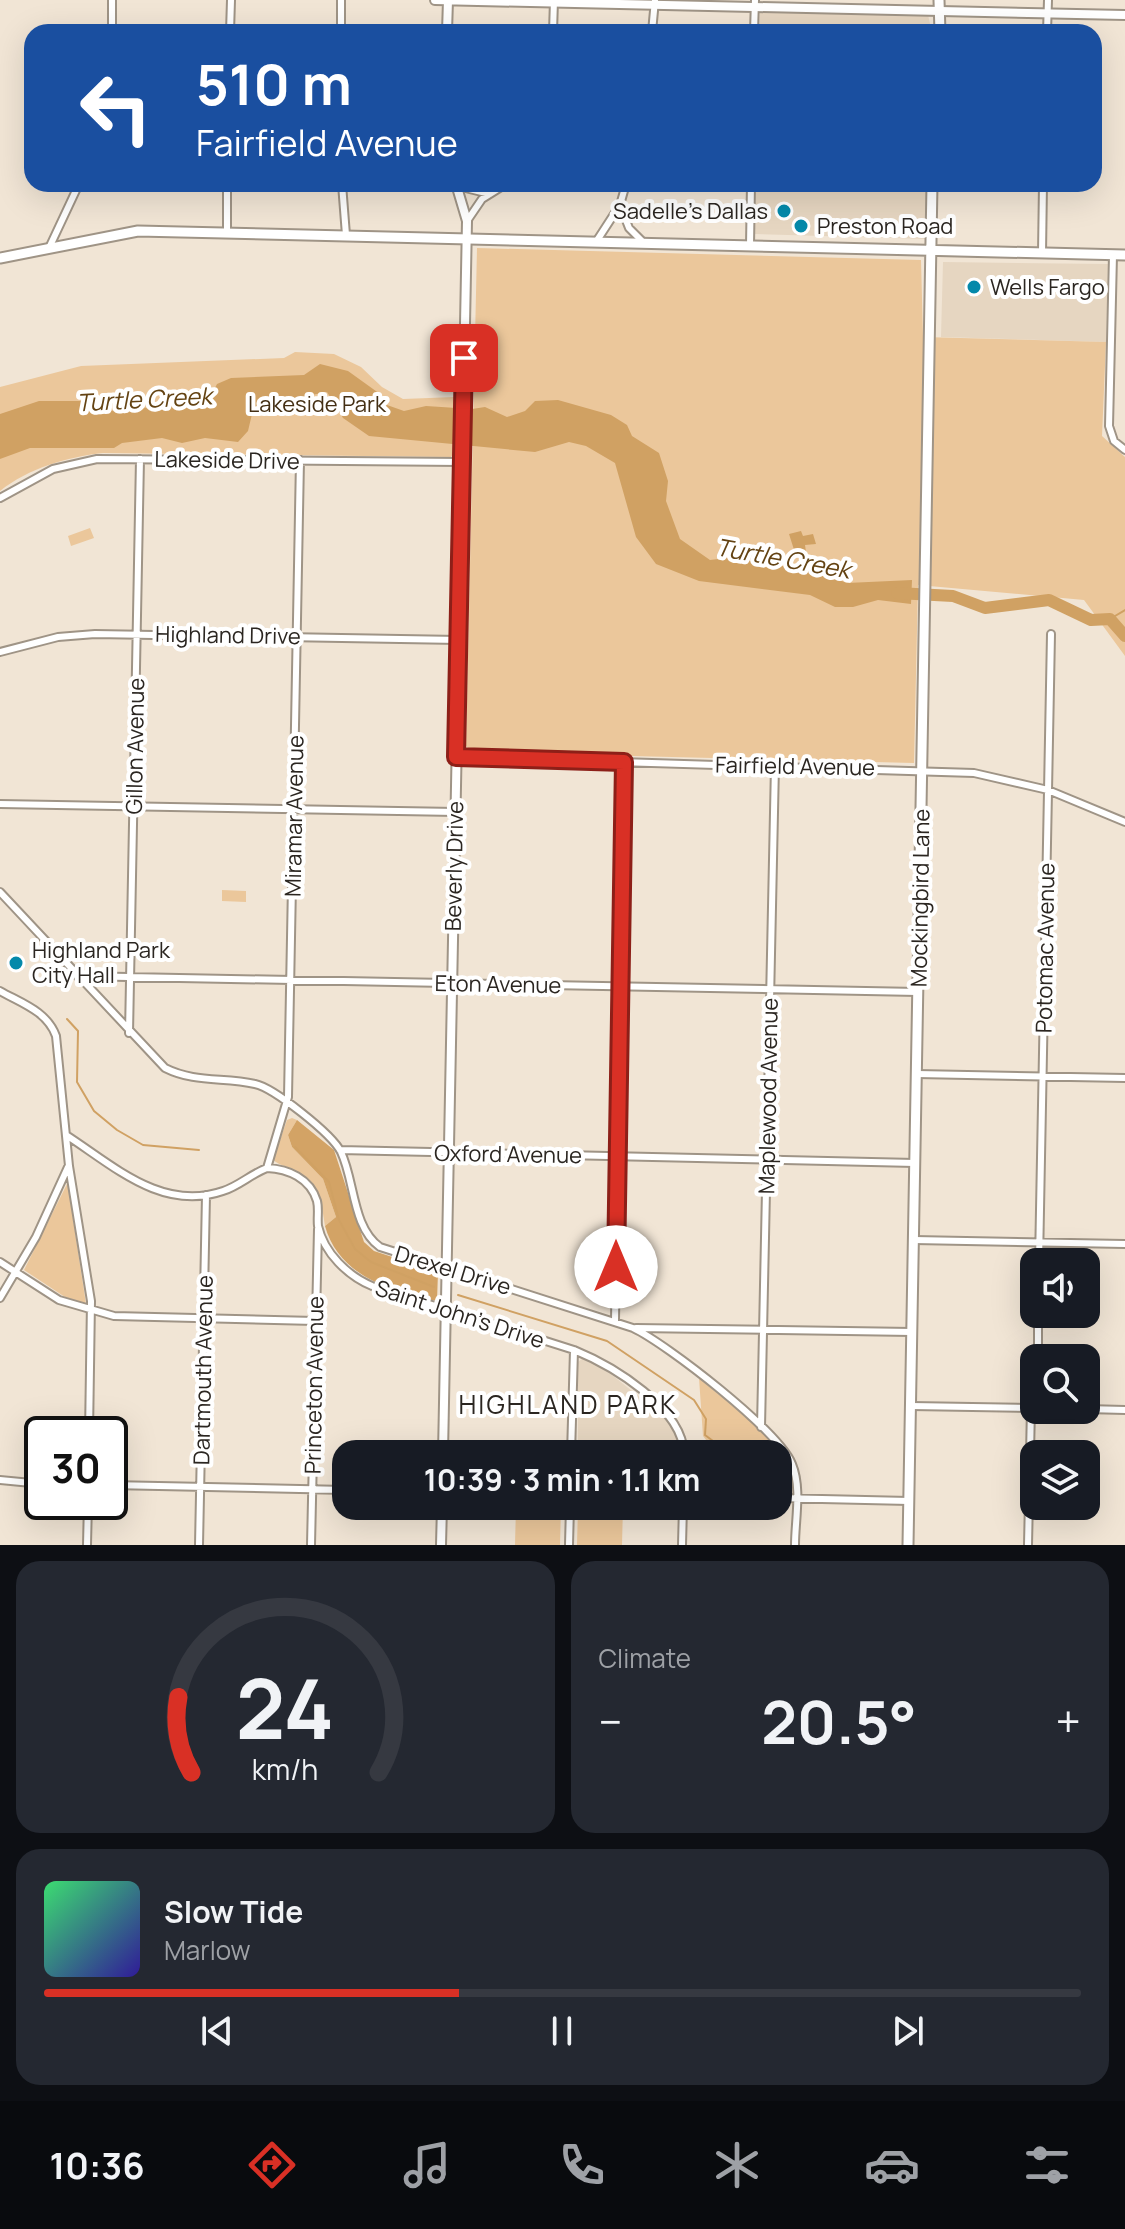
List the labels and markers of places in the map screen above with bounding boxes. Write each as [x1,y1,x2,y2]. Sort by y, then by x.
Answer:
place label: Sadelle's Dallas [613,196,768,226]
marker: Sadelle's Dallas [775,202,793,220]
place label: Preston Road [817,211,953,241]
marker: Preston Road [792,217,810,235]
place label: Wells Fargo [990,272,1105,302]
marker: Wells Fargo [965,278,983,296]
pin [430,324,498,392]
place label: Highland Park City Hall [32,935,171,990]
marker: Highland Park City Hall [7,954,25,972]

